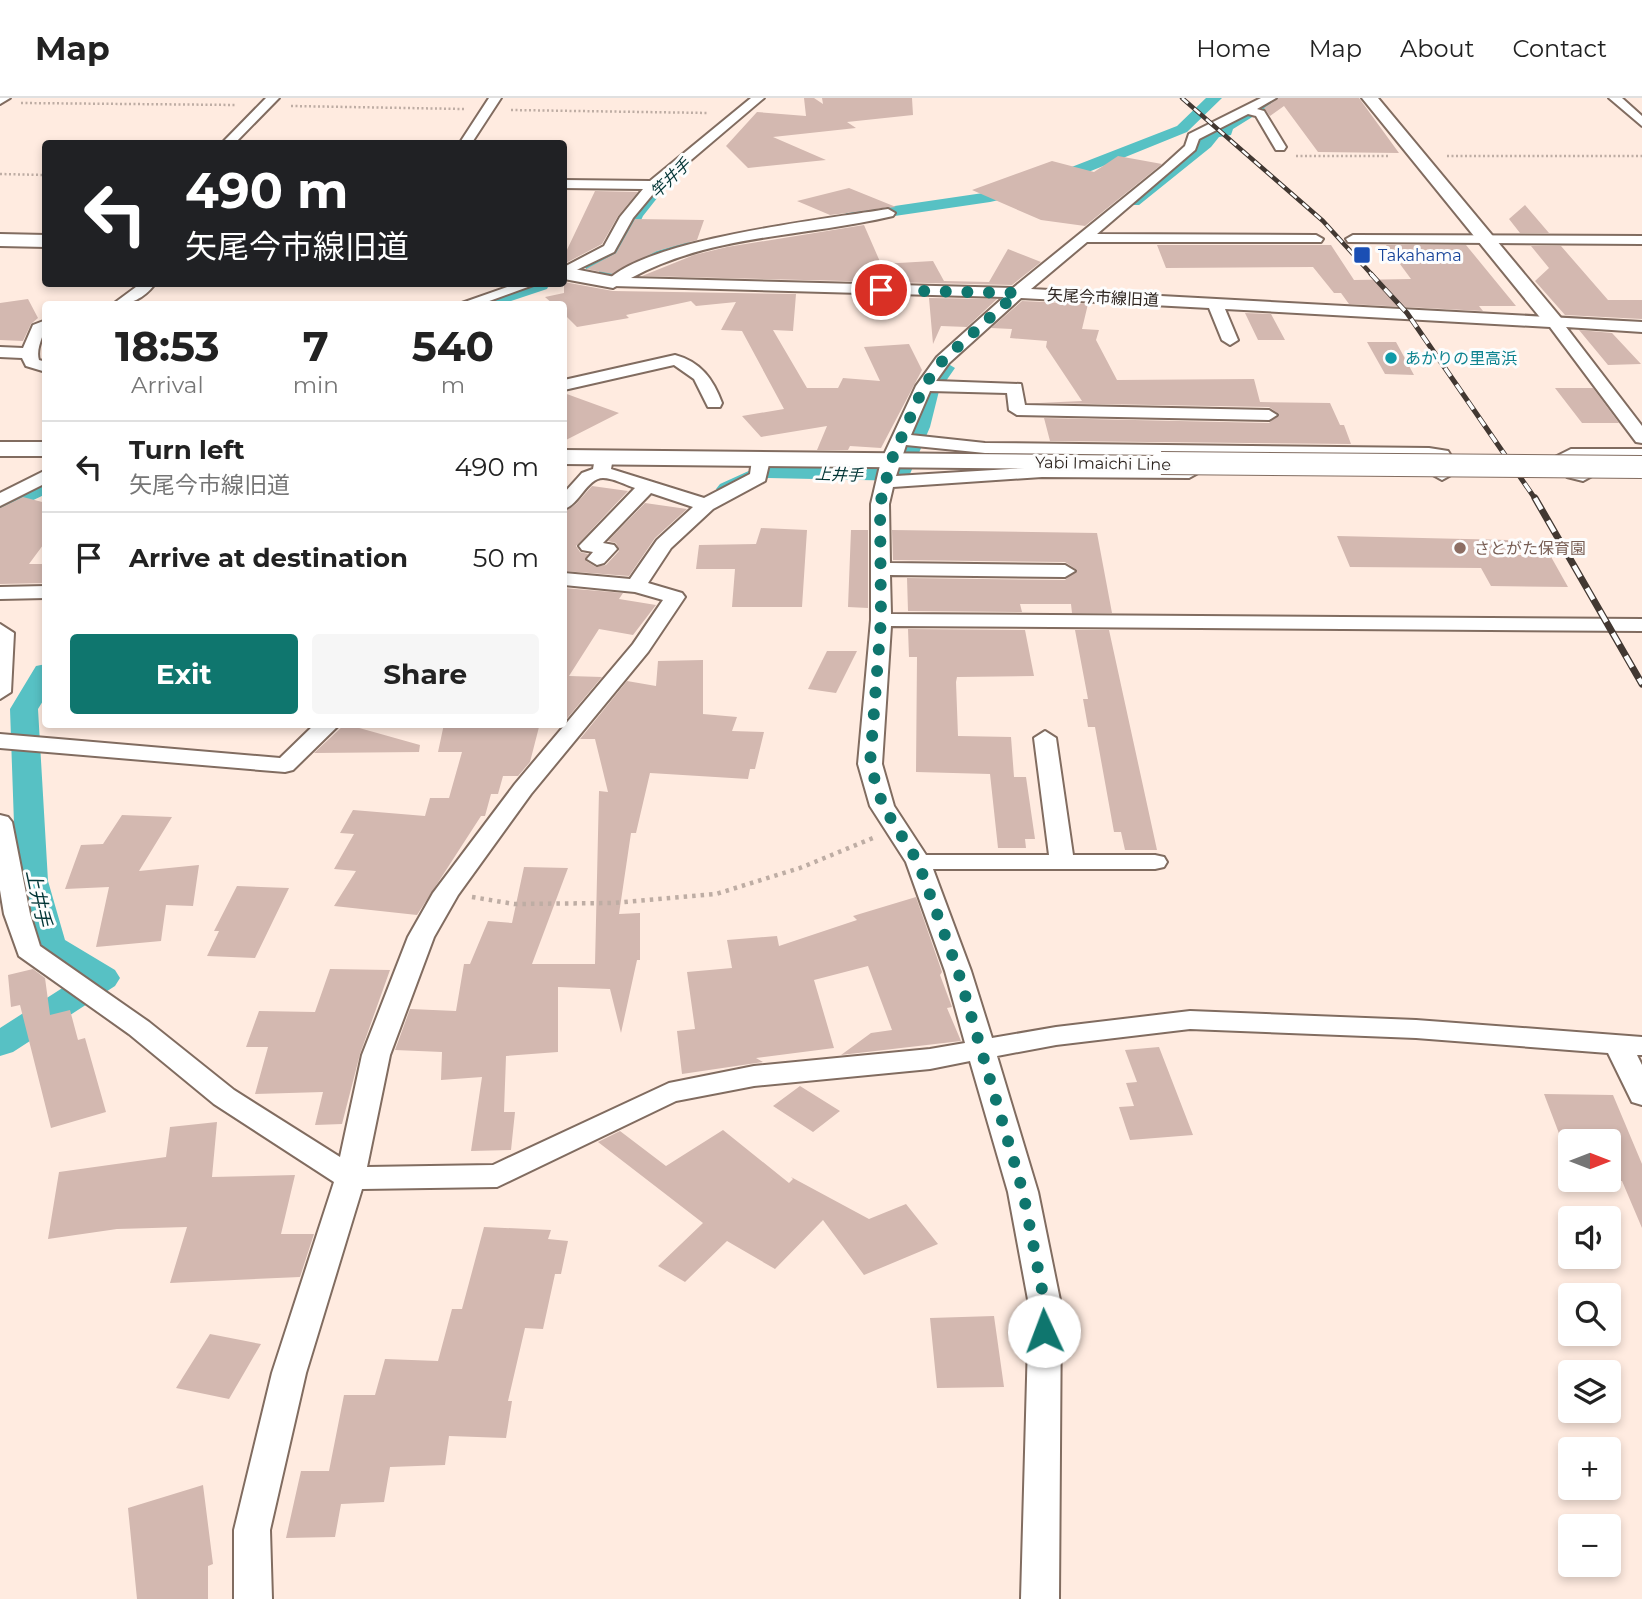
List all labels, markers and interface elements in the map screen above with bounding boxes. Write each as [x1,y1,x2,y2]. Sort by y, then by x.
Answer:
text: Map [35,28,110,68]
text: Home [1196,34,1271,63]
text: Map [1309,34,1362,63]
text: About [1400,34,1474,63]
text: Contact [1512,34,1607,63]
water label: 竿井手 [646,154,695,202]
text: 490 m [185,161,348,220]
icon: left [70,168,161,259]
text: 矢尾今市線旧道 [185,227,409,266]
marker: Takahama [1352,245,1372,265]
place label: Takahama [1378,246,1462,265]
pin [851,260,911,320]
icon: arrive [862,271,900,309]
street label: 矢尾今市線旧道 [1047,285,1159,310]
text: 18:53 [115,320,220,372]
text: 7 [303,320,329,372]
text: 540 [412,320,494,372]
place label: あかりの里高浜 [1405,349,1517,368]
marker: あかりの里高浜 [1383,350,1399,366]
text: Arrival [131,371,204,399]
text: min [293,371,339,399]
text: m [441,371,465,399]
text: Turn left [129,434,245,466]
icon: left [70,448,108,486]
text: 490 m [455,451,539,483]
street label: Yabi Imaichi Line [1035,453,1171,474]
water label: 上井手 [815,464,864,485]
text: 矢尾今市線旧道 [129,471,290,499]
icon: arrive [70,539,108,577]
place label: さとがた保育園 [1474,539,1586,558]
marker: さとがた保育園 [1452,540,1468,556]
text: Arrive at destination [129,542,408,574]
text: 50 m [473,542,539,574]
button: Exit [70,634,298,714]
button: Share [312,634,539,714]
water label: 上井手 [21,868,56,929]
north arrow [1558,1129,1620,1192]
map controls [1558,1129,1621,1577]
button: sound [1558,1206,1621,1269]
button: search [1558,1283,1621,1346]
position arrow [1007,1294,1081,1368]
button: layers [1558,1360,1621,1423]
button: + [1558,1437,1621,1500]
button: − [1558,1514,1621,1577]

